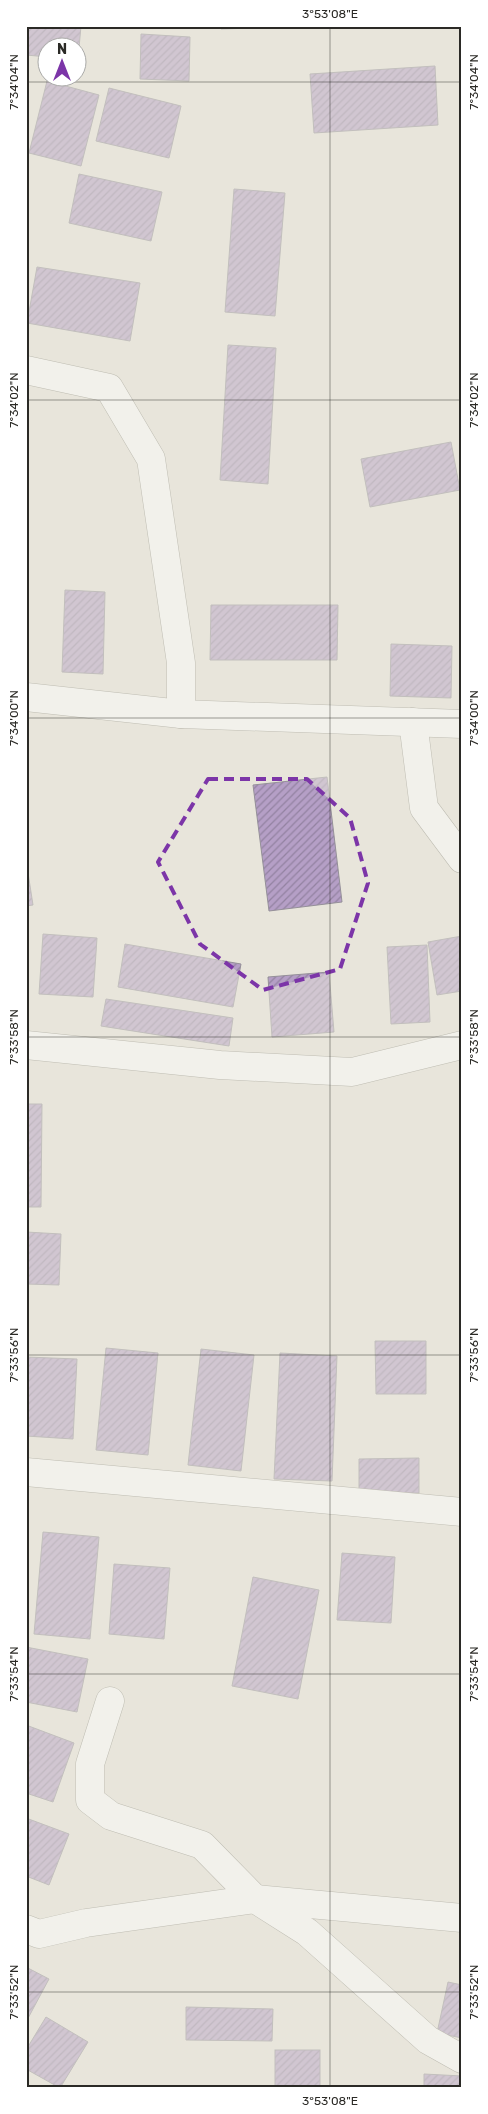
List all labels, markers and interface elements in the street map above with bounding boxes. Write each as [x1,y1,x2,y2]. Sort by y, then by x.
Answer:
text: 3°53'08"E [302,7,358,21]
north arrow [38,38,88,88]
text: N [57,41,67,58]
text: 7°34'04"N [7,54,21,110]
text: 7°34'04"N [467,54,481,110]
text: 7°34'02"N [7,372,21,428]
text: 7°34'02"N [467,372,481,428]
text: 7°34'00"N [7,690,21,746]
text: 7°34'00"N [467,690,481,746]
text: 7°33'58"N [7,1009,21,1065]
text: 7°33'58"N [467,1009,481,1065]
text: 7°33'56"N [7,1328,21,1382]
text: 7°33'56"N [467,1328,481,1382]
text: 7°33'54"N [7,1647,21,1702]
text: 7°33'54"N [467,1647,481,1702]
text: 7°33'52"N [7,1965,21,2019]
text: 7°33'52"N [467,1965,481,2019]
text: 3°53'08"E [302,2094,358,2108]

